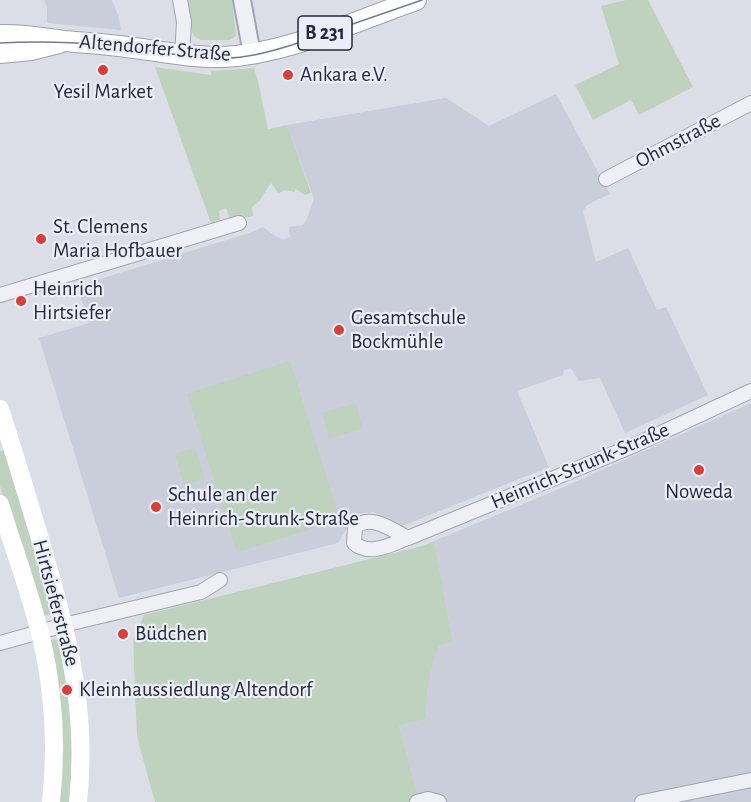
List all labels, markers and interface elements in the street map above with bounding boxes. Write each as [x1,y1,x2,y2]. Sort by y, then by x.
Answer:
road number: B 231 [298,16,352,50]
street label: Altendorfer Straße [78,29,232,67]
place label: Ankara e.V. [300,62,388,88]
marker: Yesil Market [96,63,110,77]
marker: Ankara e.V. [281,68,295,82]
place label: Yesil Market [53,79,153,105]
street label: Ohmstraße [631,108,725,174]
place label: St. Clemens Maria Hofbauer [53,214,182,264]
marker: St. Clemens Maria Hofbauer [34,232,48,246]
place label: Heinrich Hirtsiefer [33,276,111,326]
marker: Heinrich Hirtsiefer [14,294,28,308]
place label: Gesamtschule Bockmühle [351,305,466,355]
marker: Gesamtschule Bockmühle [332,323,346,337]
street label: Heinrich-Strunk-Straße [487,417,673,515]
marker: Noweda [692,463,706,477]
place label: Noweda [665,479,733,505]
place label: Schule an der Heinrich-Strunk-Straße [168,482,359,532]
marker: Schule an der Heinrich-Strunk-Straße [149,500,163,514]
street label: Hirtsieferstraße [27,537,85,669]
place label: Büdchen [135,621,207,647]
marker: Büdchen [116,627,130,641]
place label: Kleinhaussiedlung Altendorf [79,677,312,703]
marker: Kleinhaussiedlung Altendorf [60,683,74,697]

